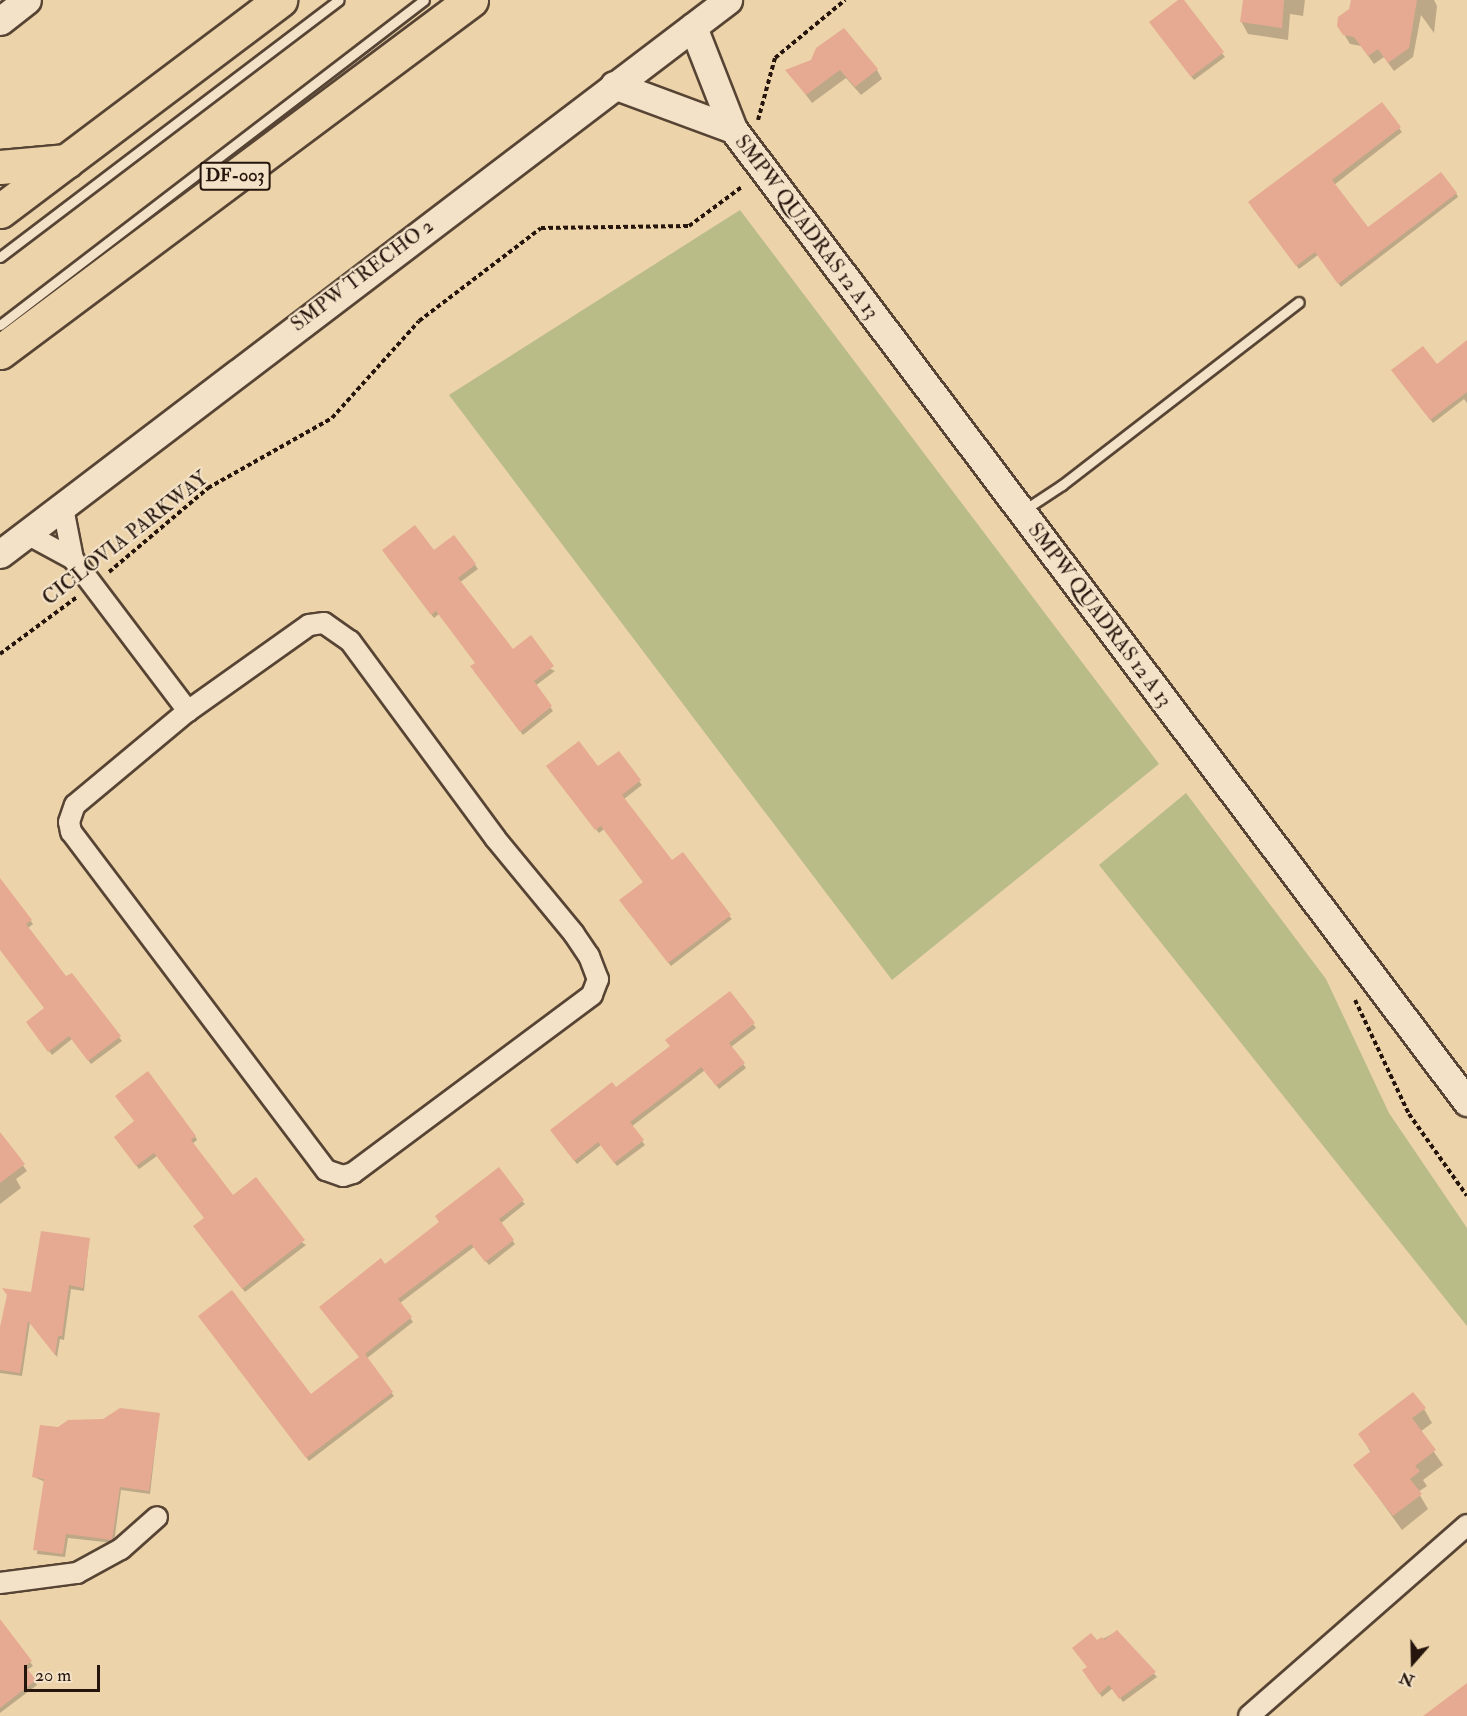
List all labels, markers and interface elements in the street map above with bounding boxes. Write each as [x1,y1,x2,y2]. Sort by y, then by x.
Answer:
street label: SMPW QUADRAS 12 A 13 [730,130,884,324]
road number: DF-003 [199,161,271,191]
street label: SMPW TRECHO 2 [286,214,438,336]
street label: CICLOVIA PARKWAY [38,466,212,610]
street label: SMPW QUADRAS 12 A 13 [1023,518,1177,712]
north arrow [1383,1632,1443,1692]
scale bar [27,1653,104,1691]
text: 20 m [35,1664,71,1687]
text: N [1397,1667,1417,1691]

